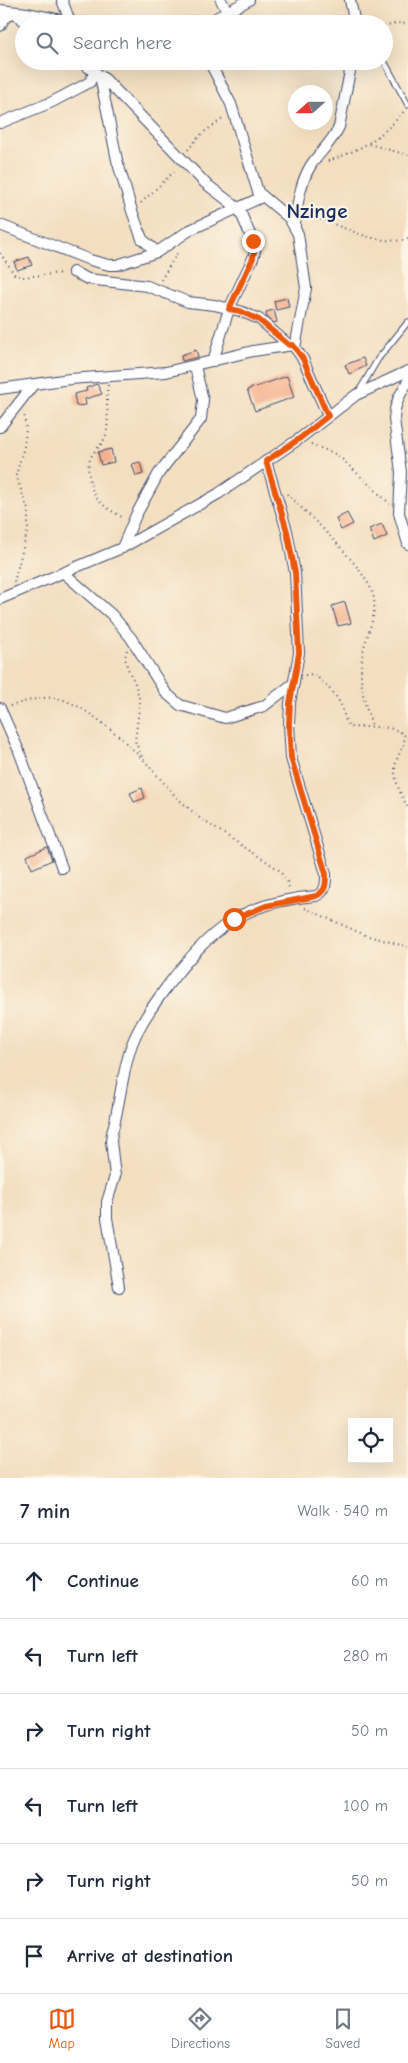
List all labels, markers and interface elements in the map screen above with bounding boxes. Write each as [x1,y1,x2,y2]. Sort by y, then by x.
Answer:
search box [15,15,393,70]
icon: search [33,29,61,57]
text: Search here [73,32,172,54]
north arrow [288,85,333,130]
district label: Nzinge [286,199,348,223]
route end [242,230,265,253]
route start [223,908,246,931]
map controls [348,1418,393,1463]
button: locate [348,1418,393,1463]
text: 7 min [20,1499,70,1523]
text: Walk · 540 m [297,1502,388,1520]
icon: ahead [20,1567,48,1595]
text: Continue [67,1570,139,1592]
text: 60 m [351,1572,388,1590]
icon: left [20,1642,48,1670]
text: Turn left [67,1645,138,1667]
text: 280 m [343,1647,388,1665]
icon: right [20,1717,48,1745]
text: Turn right [67,1720,151,1742]
text: 50 m [351,1722,388,1740]
icon: left [20,1792,48,1820]
text: Turn left [67,1795,138,1817]
text: 100 m [344,1797,388,1815]
icon: right [20,1867,48,1895]
text: Turn right [67,1870,151,1892]
text: 50 m [351,1872,388,1890]
icon: arrive [20,1942,48,1970]
text: Arrive at destination [67,1945,233,1967]
tab: Map [48,2005,76,2052]
tab: Directions [171,2005,230,2052]
tab: Saved [325,2005,360,2052]

